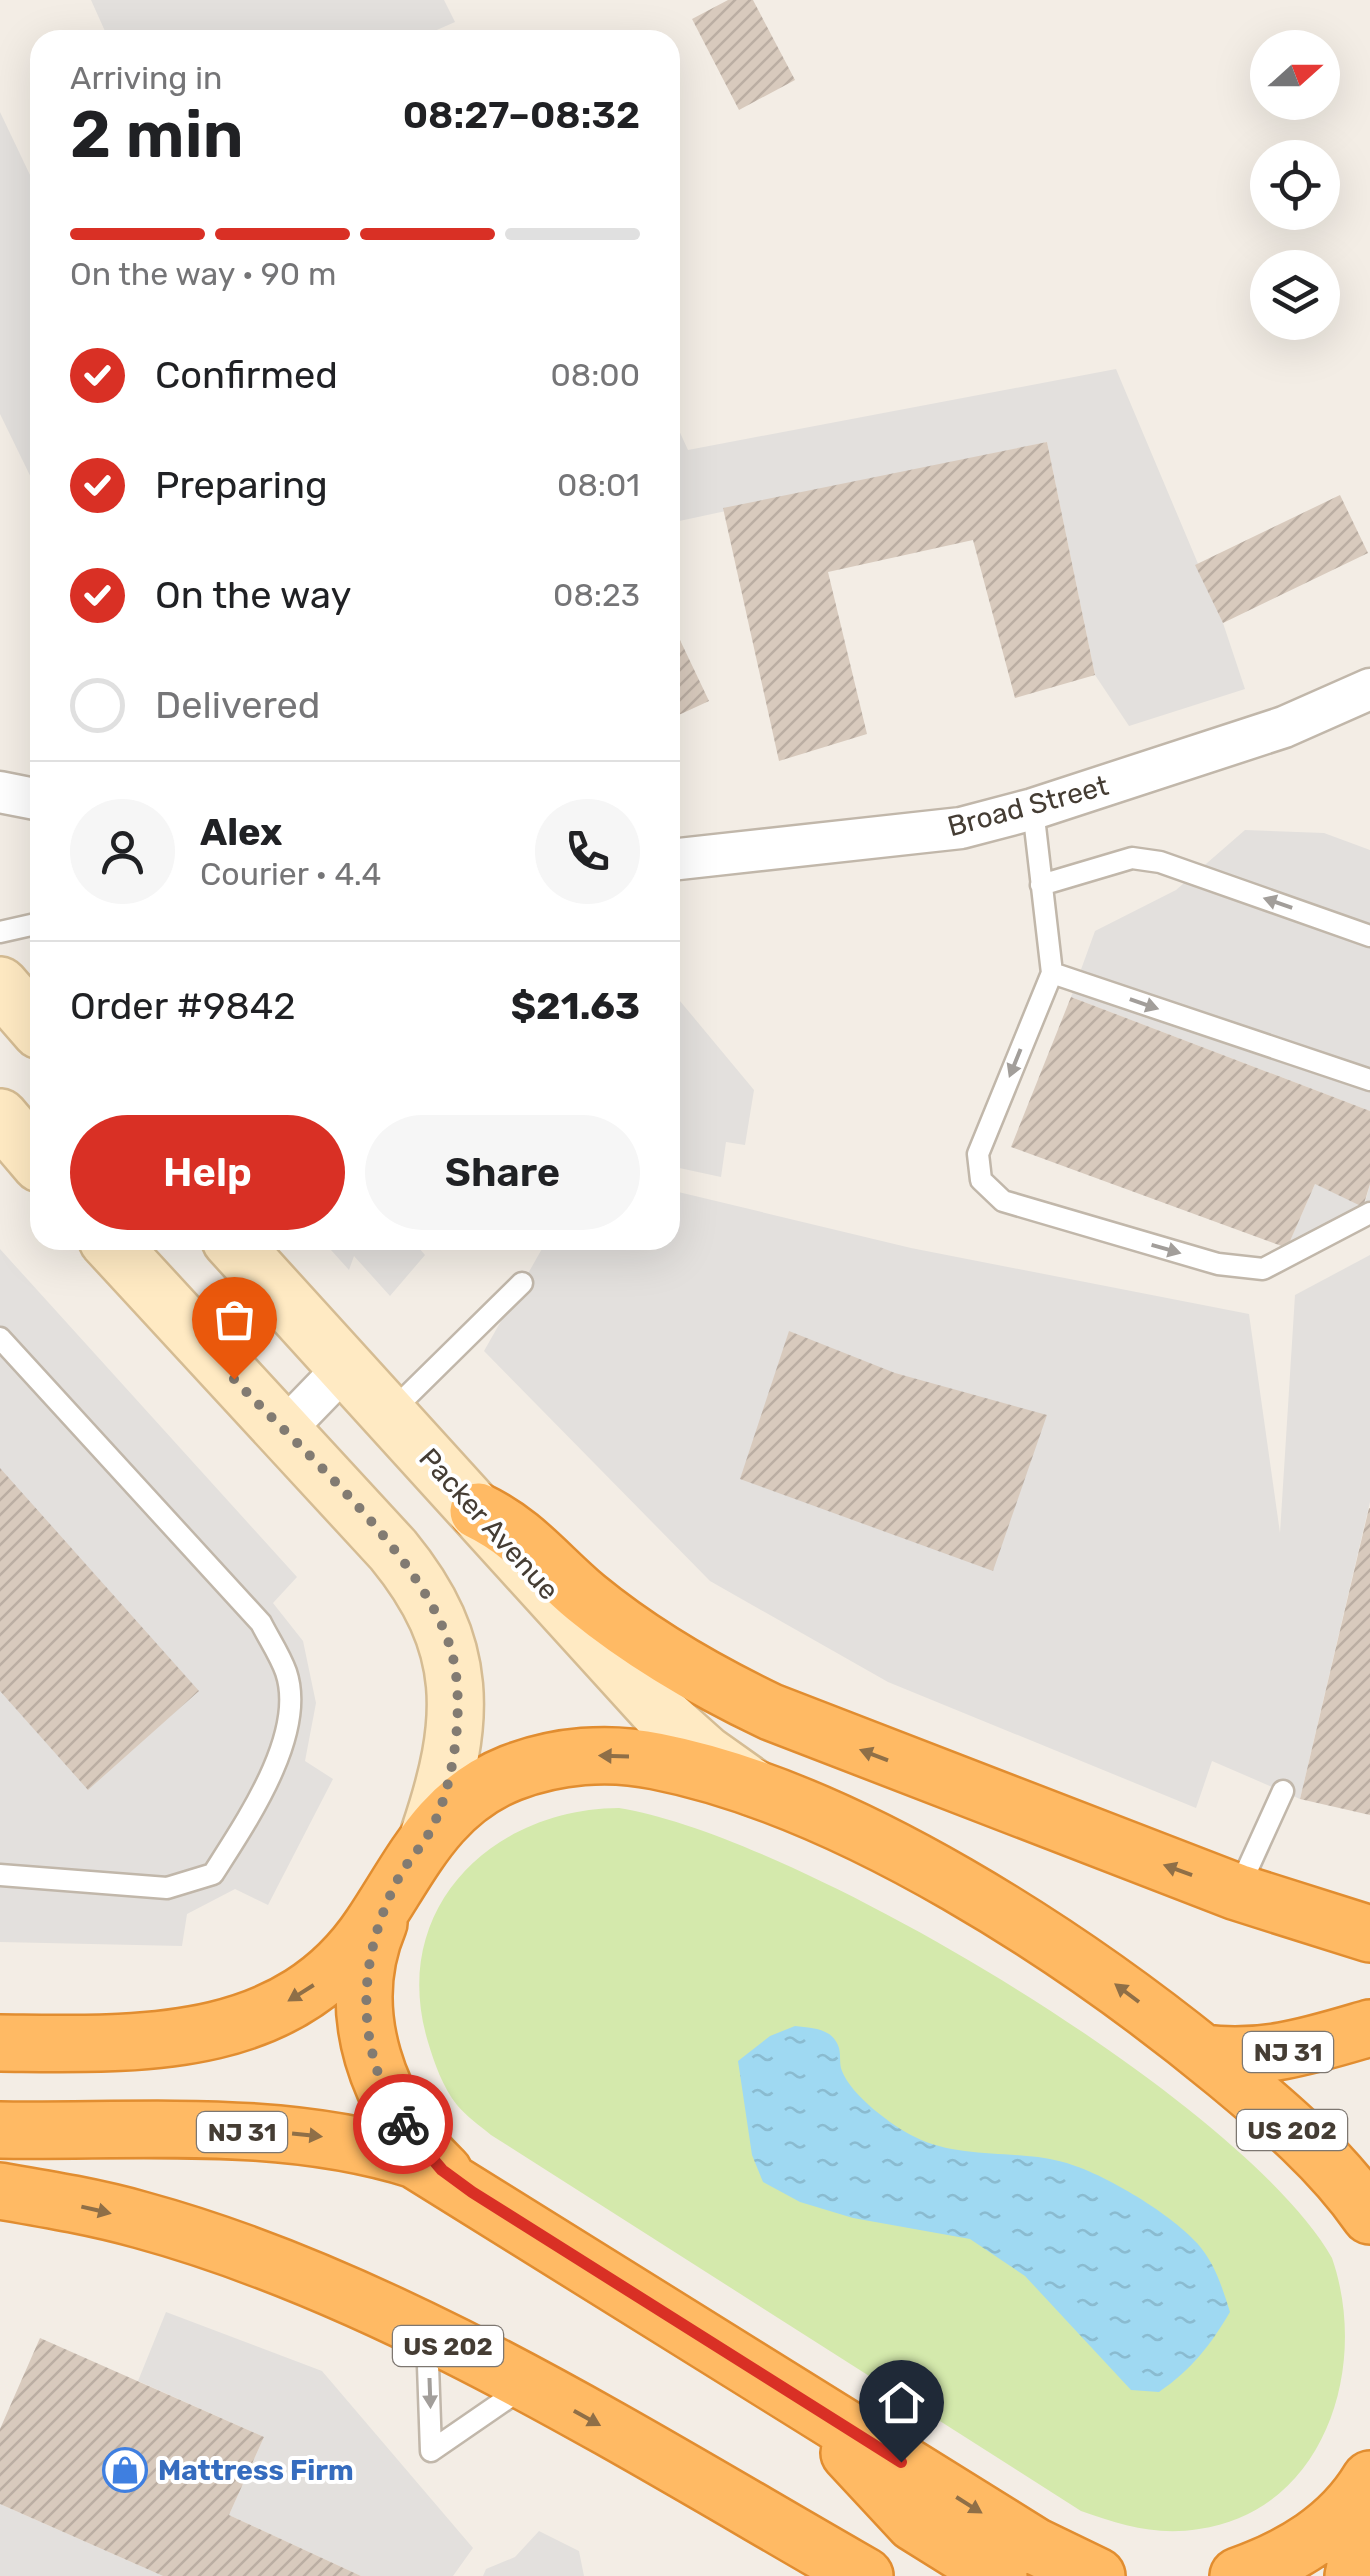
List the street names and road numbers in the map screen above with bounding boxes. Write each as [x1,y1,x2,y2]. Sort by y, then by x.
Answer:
street label: Broad Street [944,769,1112,843]
street label: Packer Avenue [412,1442,566,1606]
road number: NJ 31 [1243,2032,1333,2072]
road number: US 202 [1237,2110,1347,2150]
road number: NJ 31 [197,2112,287,2152]
road number: US 202 [393,2326,503,2366]

